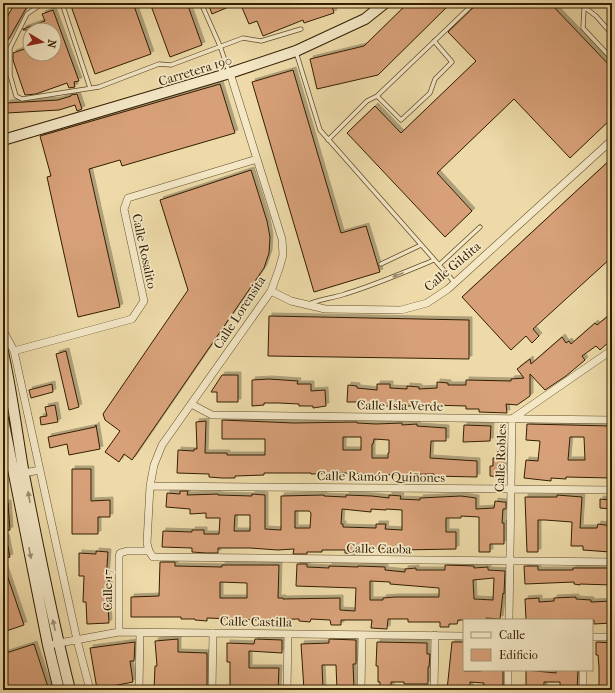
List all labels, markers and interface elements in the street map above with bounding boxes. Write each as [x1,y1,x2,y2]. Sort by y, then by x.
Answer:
north arrow [22,22,62,62]
text: N [44,38,58,50]
street label: Carretera 190 [157,52,234,89]
street label: Calle Rosalito [129,212,160,290]
street label: Calle Gildita [421,238,484,294]
street label: Calle Lorensita [210,272,269,352]
one-way arrow [392,272,404,278]
street label: Calle Isla Verde [357,397,444,414]
street label: Calle Robles [492,423,509,492]
street label: Calle Ramón Quiñones [317,468,445,485]
one-way arrow [25,491,31,503]
street label: Calle Caoba [346,540,413,557]
one-way arrow [27,547,33,559]
street label: Calle 17 [100,569,115,611]
street label: Calle Castilla [220,613,293,630]
one-way arrow [51,619,57,631]
legend [463,619,593,671]
text: Calle [499,628,525,642]
text: Edificio [499,648,538,662]

